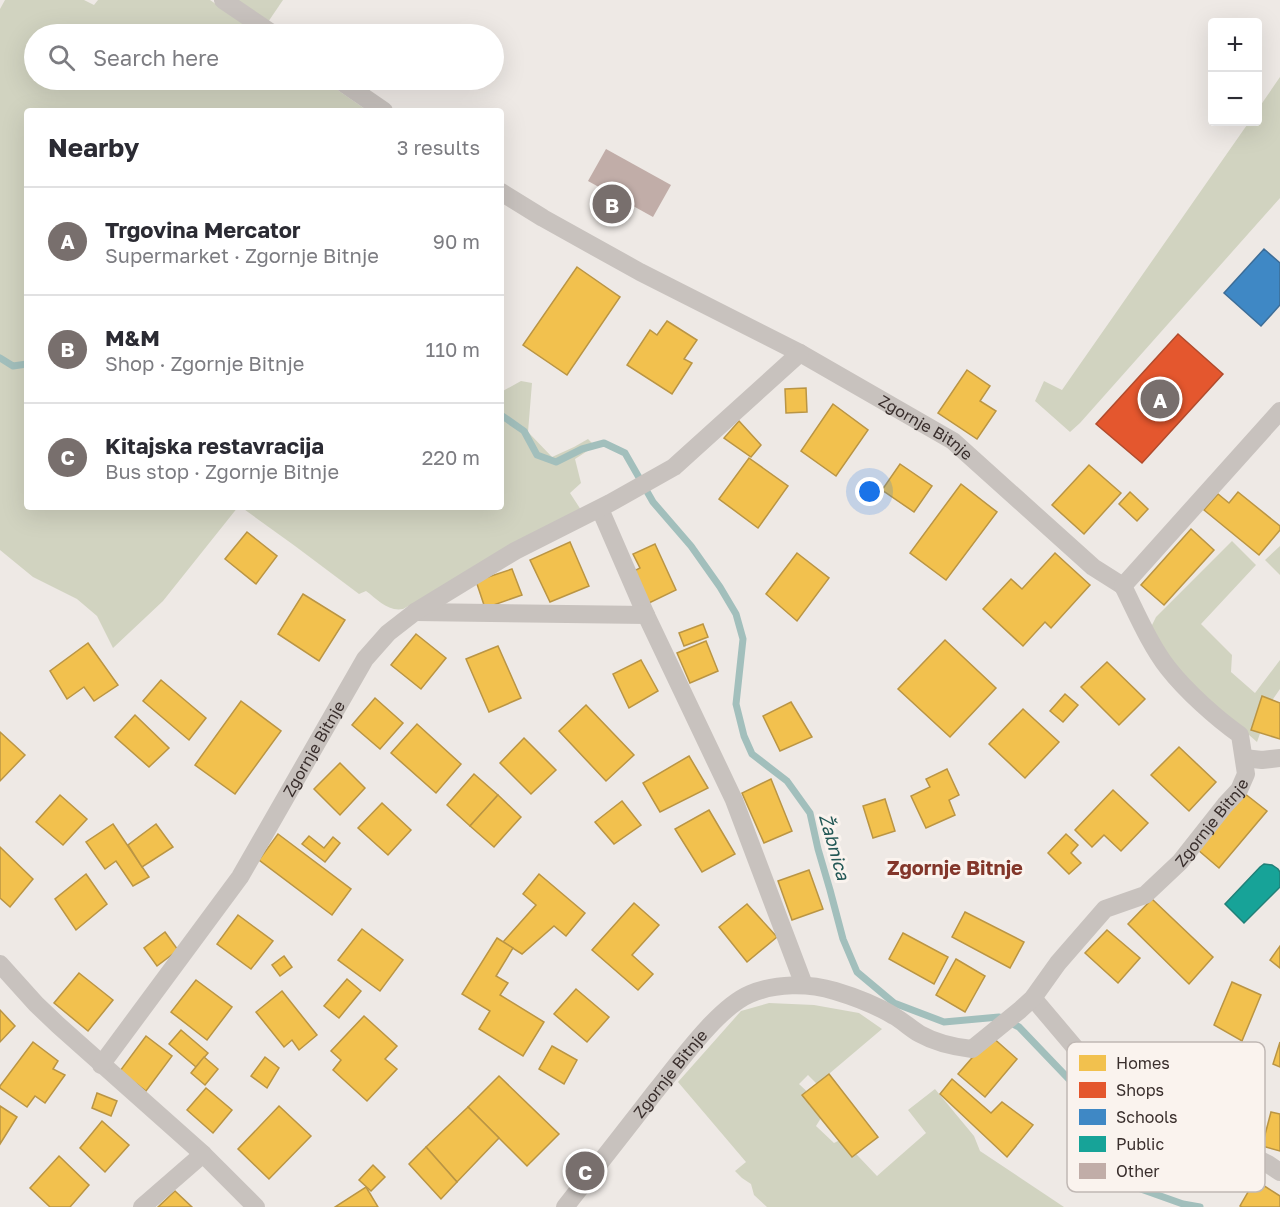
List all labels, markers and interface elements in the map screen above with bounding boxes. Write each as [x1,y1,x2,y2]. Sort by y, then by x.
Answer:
map controls [1208,18,1262,126]
button: + [1208,18,1262,72]
search box [24,24,504,90]
icon: search [45,41,78,74]
text: Search here [93,44,219,71]
button: − [1208,72,1262,126]
text: Nearby [48,132,139,163]
text: 3 results [397,135,480,159]
pin: B [592,182,632,226]
text: Trgovina Mercator [105,216,301,243]
text: A [60,229,75,253]
text: 90 m [433,229,480,253]
text: Supermarket · Zgornje Bitnje [105,243,379,267]
text: M&M [105,324,160,351]
text: B [60,337,75,361]
text: 110 m [426,337,480,361]
text: Shop · Zgornje Bitnje [105,351,304,375]
pin: A [1140,376,1180,422]
street label: Zgornje Bitnje [875,391,977,464]
text: Kitajska restavracija [105,432,324,459]
text: C [60,445,75,469]
text: 220 m [422,445,480,469]
text: Bus stop · Zgornje Bitnje [105,459,339,483]
your location [855,477,884,506]
street label: Zgornje Bitnje [278,697,349,800]
street label: Zgornje Bitnje [1170,776,1253,870]
water label: Žabnica [815,811,855,883]
district label: Zgornje Bitnje [887,855,1023,879]
street label: Zgornje Bitnje [629,1025,711,1122]
legend [1067,1042,1265,1192]
text: Homes [1116,1053,1170,1073]
text: Shops [1116,1080,1164,1100]
text: Schools [1116,1107,1178,1127]
text: Public [1116,1134,1164,1154]
pin: C [566,1148,604,1194]
text: Other [1116,1161,1160,1181]

